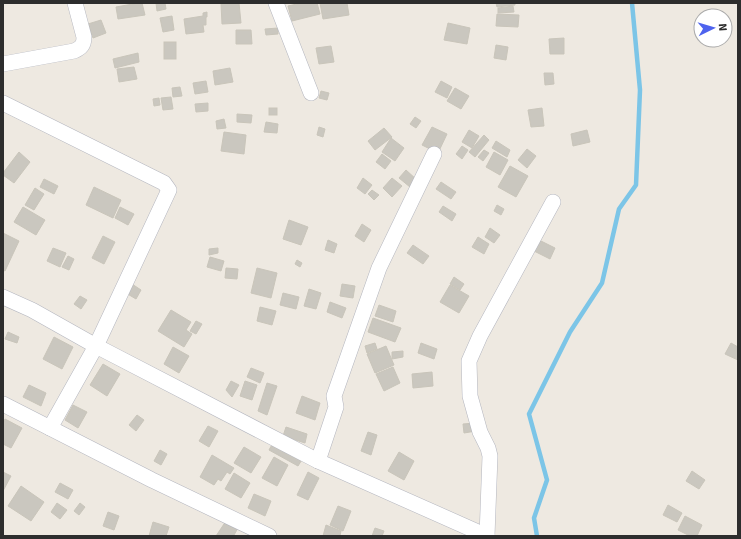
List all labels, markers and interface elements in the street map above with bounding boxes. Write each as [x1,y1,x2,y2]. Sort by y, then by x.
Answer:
north arrow [693,8,733,48]
text: N [716,23,729,32]

